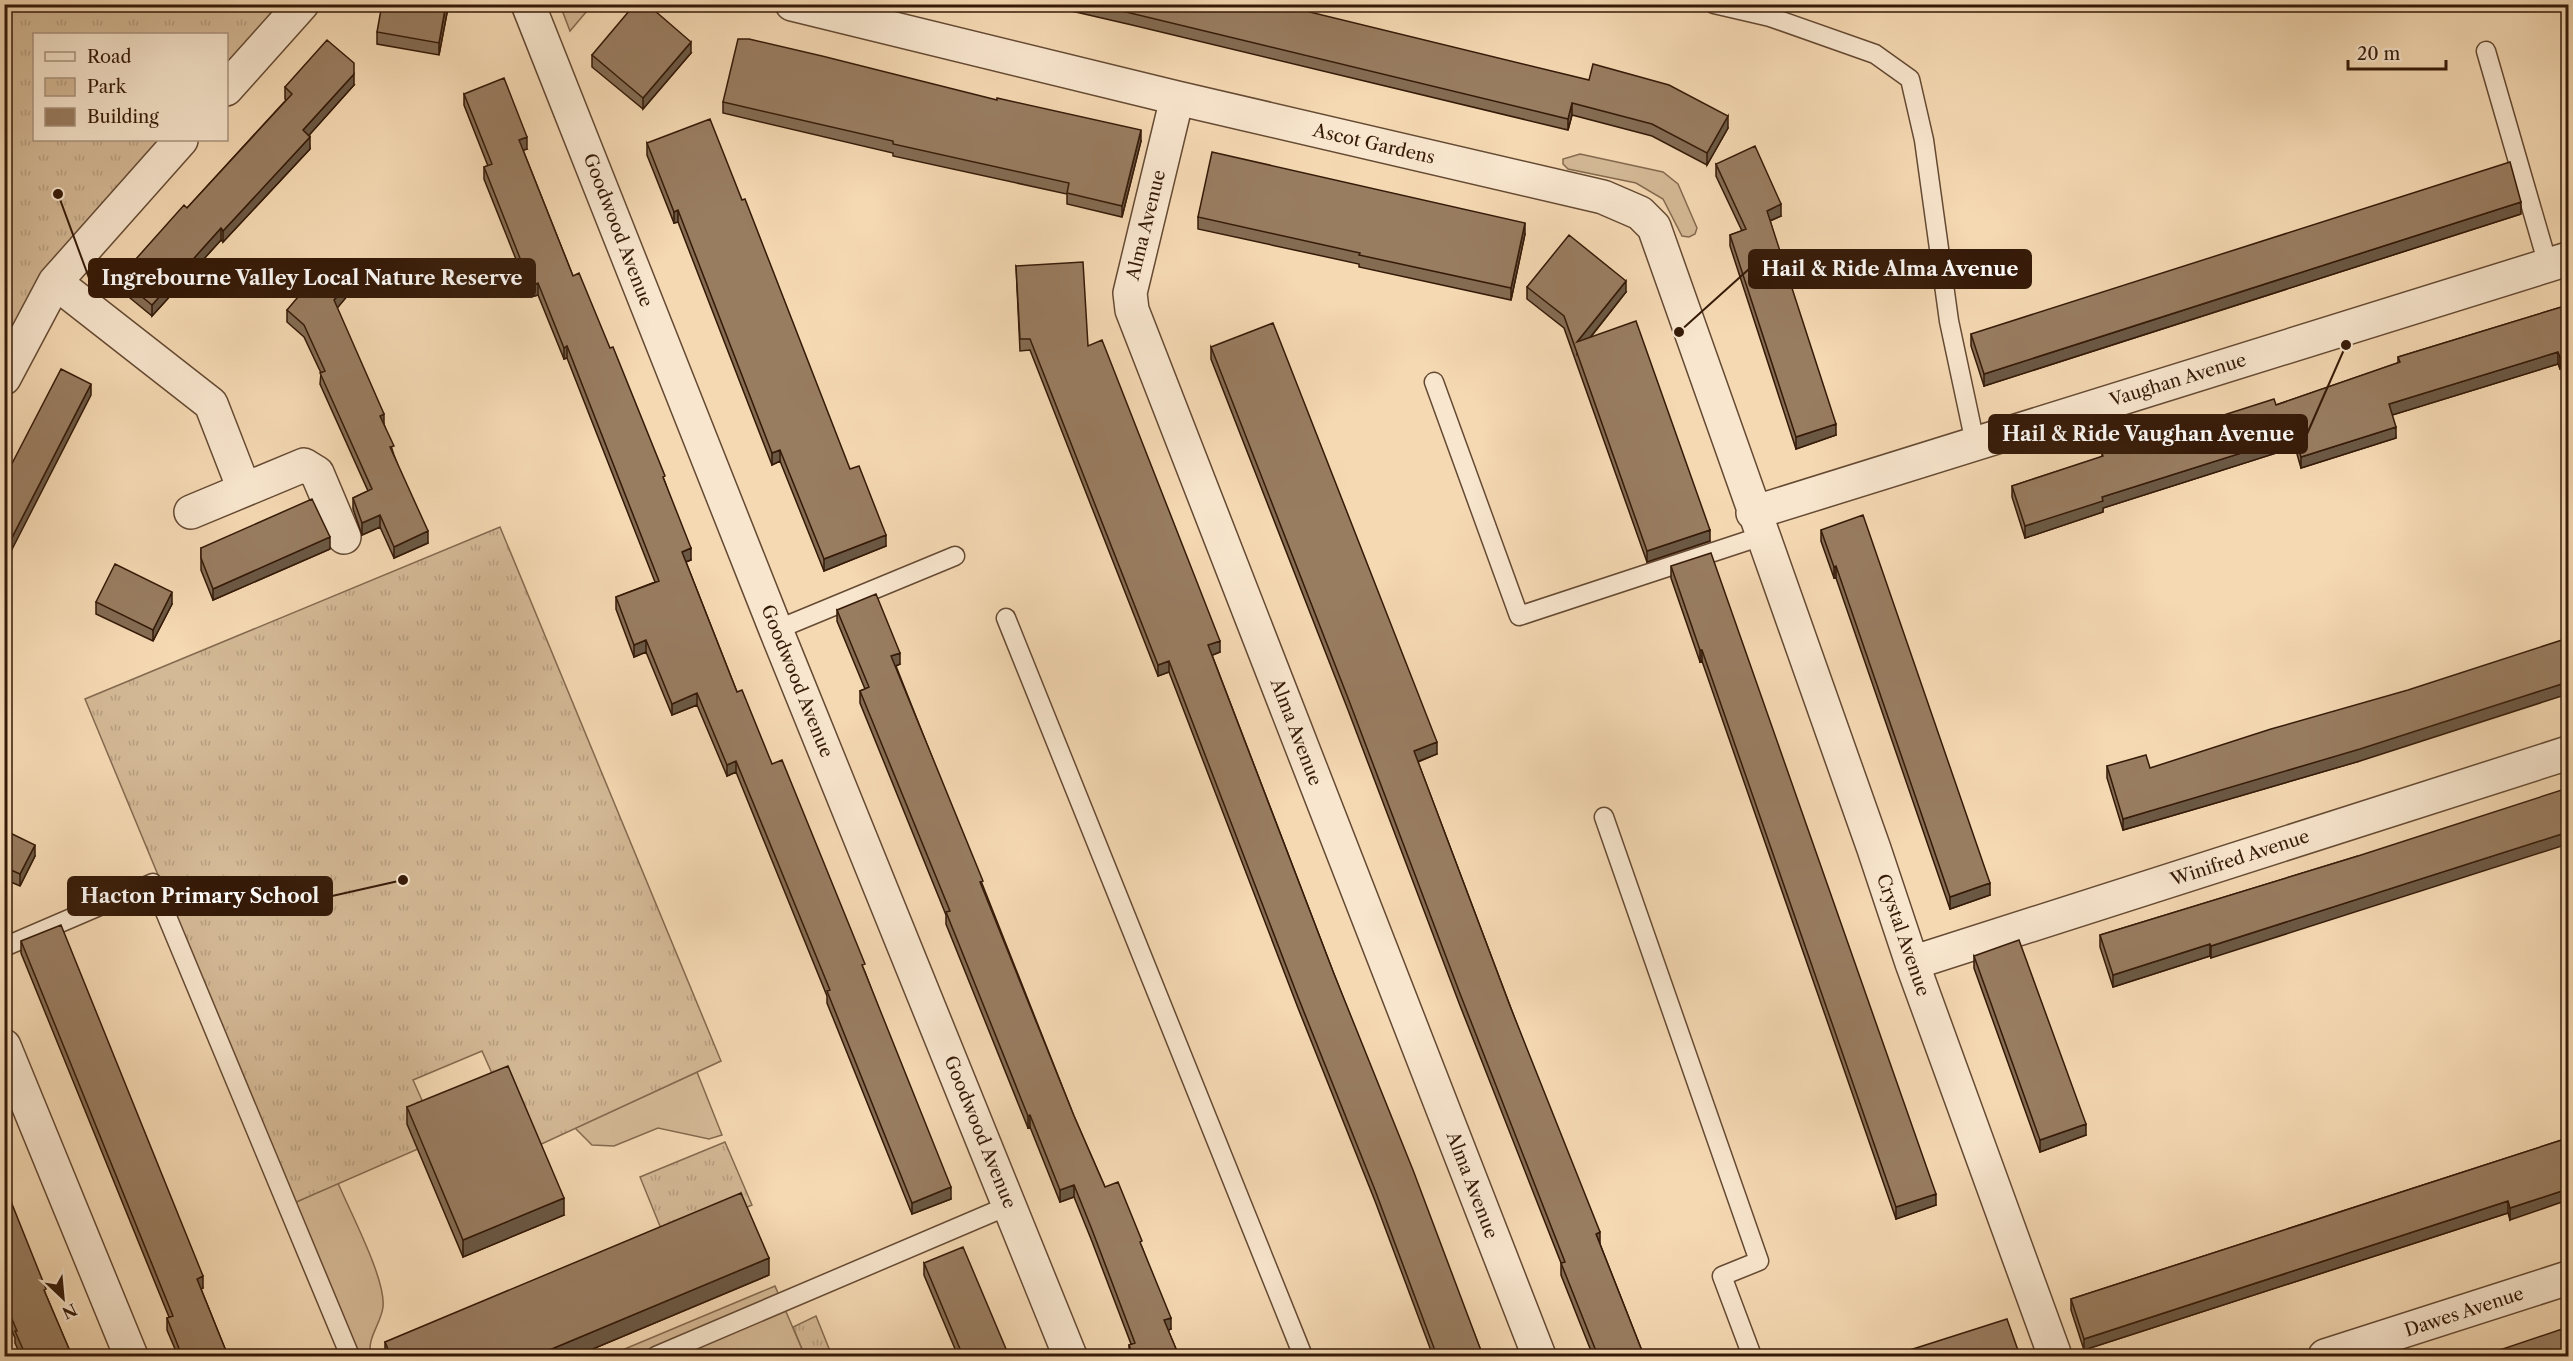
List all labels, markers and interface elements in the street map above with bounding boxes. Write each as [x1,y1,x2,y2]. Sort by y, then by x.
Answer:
legend [33,33,228,141]
scale bar [2348,33,2446,71]
text: 20 m [2357,43,2401,65]
text: Road [87,46,132,68]
text: Park [87,76,128,98]
text: Building [87,106,159,128]
street label: Ascot Gardens [1310,119,1437,169]
street label: Goodwood Avenue [579,150,657,310]
street label: Alma Avenue [1121,168,1170,283]
callout: Hail & Ride Alma Avenue [1749,250,2031,288]
text: Hail & Ride Alma Avenue [1762,257,2019,281]
callout: Ingrebourne Valley Local Nature Reserve [89,259,535,297]
text: Ingrebourne Valley Local Nature Reserve [102,266,522,290]
street label: Vaughan Avenue [2106,349,2249,411]
callout: Hail & Ride Vaughan Avenue [1989,415,2307,453]
text: Hail & Ride Vaughan Avenue [2002,422,2294,446]
street label: Goodwood Avenue [756,601,838,761]
street label: Alma Avenue [1265,674,1326,789]
street label: Winifred Avenue [2167,825,2312,891]
street label: Crystal Avenue [1872,871,1934,999]
callout: Hacton Primary School [68,877,332,915]
text: Hacton Primary School [81,884,319,908]
street label: Goodwood Avenue [939,1052,1021,1212]
street label: Alma Avenue [1441,1127,1502,1242]
north arrow [33,1268,93,1328]
street label: Dawes Avenue [2402,1282,2526,1342]
text: N [59,1299,80,1324]

